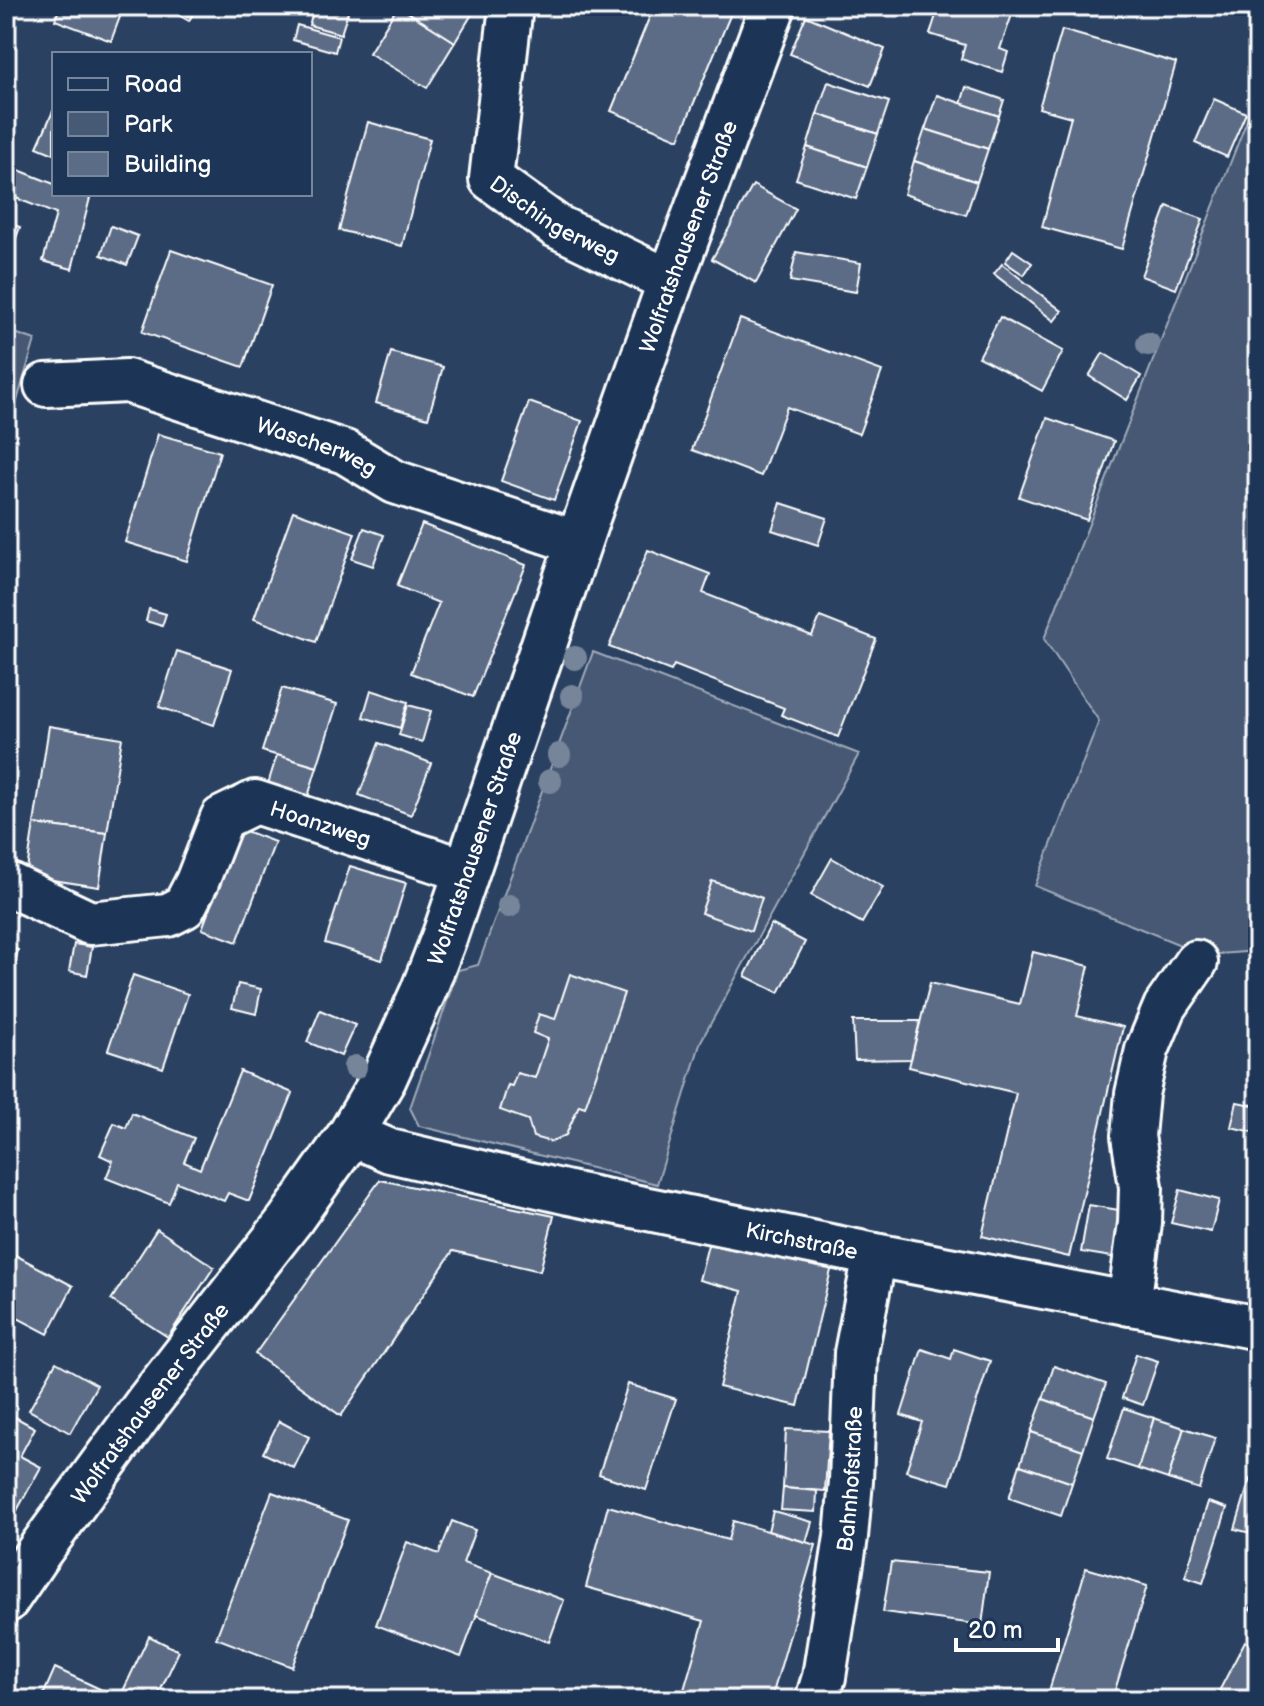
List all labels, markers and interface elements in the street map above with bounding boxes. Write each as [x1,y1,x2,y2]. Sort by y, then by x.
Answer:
legend [52,52,312,196]
text: Road [124,70,182,99]
text: Park [124,110,172,139]
street label: Wolfratshausener Straße [634,117,744,357]
text: Building [124,150,211,179]
street label: Dischingerweg [484,170,624,270]
street label: Wascherweg [253,412,381,483]
street label: Wolfratshausener Straße [423,728,528,970]
street label: Hoanzweg [266,796,374,854]
street label: Kirchstraße [743,1217,860,1266]
street label: Wolfratshausener Straße [66,1298,236,1510]
street label: Bahnhofstraße [832,1406,869,1554]
scale bar [956,1602,1058,1652]
text: 20 m [968,1616,1023,1645]

